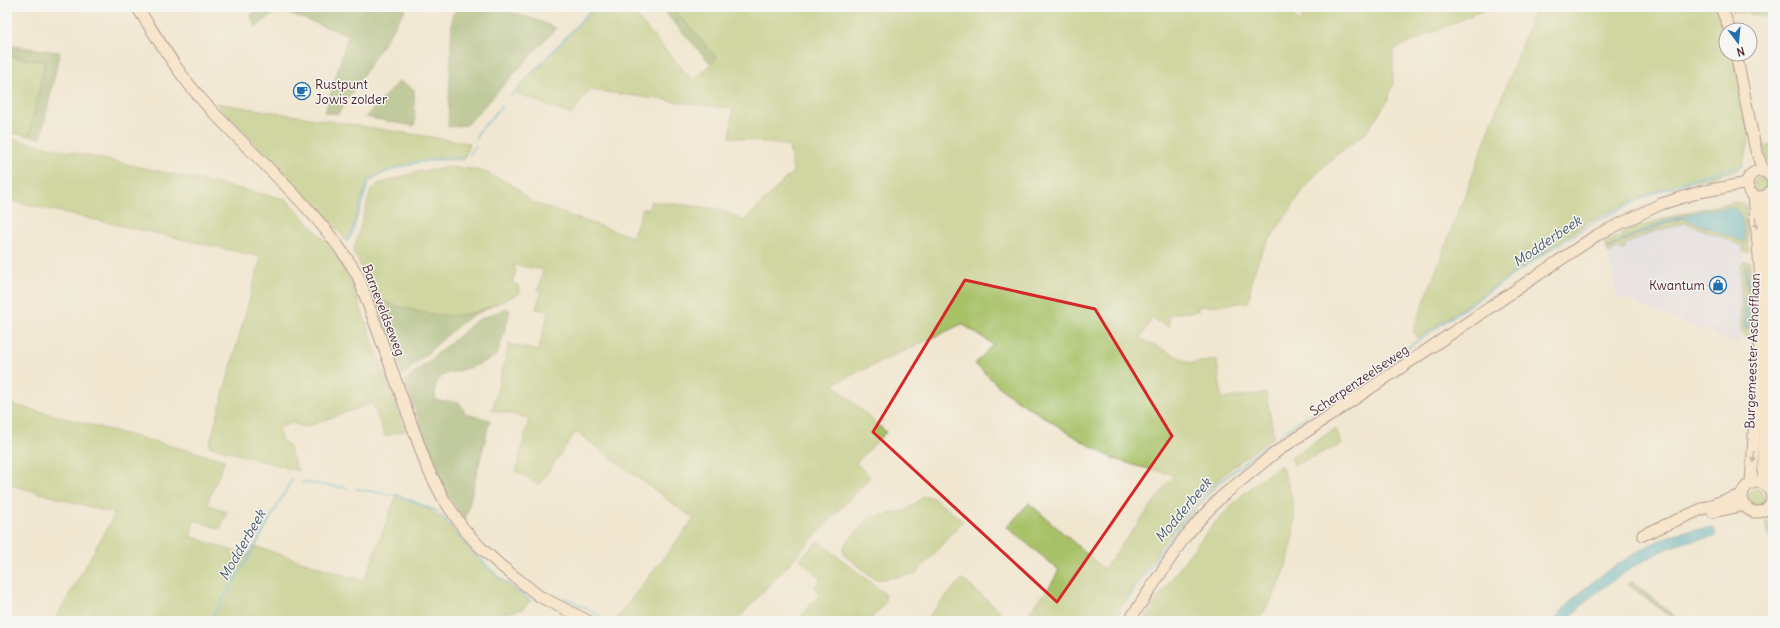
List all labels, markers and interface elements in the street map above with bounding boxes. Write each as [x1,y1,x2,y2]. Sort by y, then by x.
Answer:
north arrow [1718,22,1758,62]
text: N [1735,44,1746,59]
place label: Rustpunt Jowis zolder [315,76,388,108]
cafe icon: Rustpunt Jowis zolder [292,81,312,101]
water label: Modderbeek [1509,211,1585,270]
one-way arrow [1752,217,1759,229]
street label: Barneveldseweg [358,262,409,359]
street label: Burgemeester Aschofflaan [1741,272,1764,429]
shop icon: Kwantum [1708,275,1728,295]
place label: Kwantum [1649,277,1705,294]
street label: Scherpenzeelseweg [1306,341,1412,420]
one-way arrow [1750,451,1757,463]
water label: Modderbeek [1151,473,1216,546]
water label: Modderbeek [215,506,270,584]

